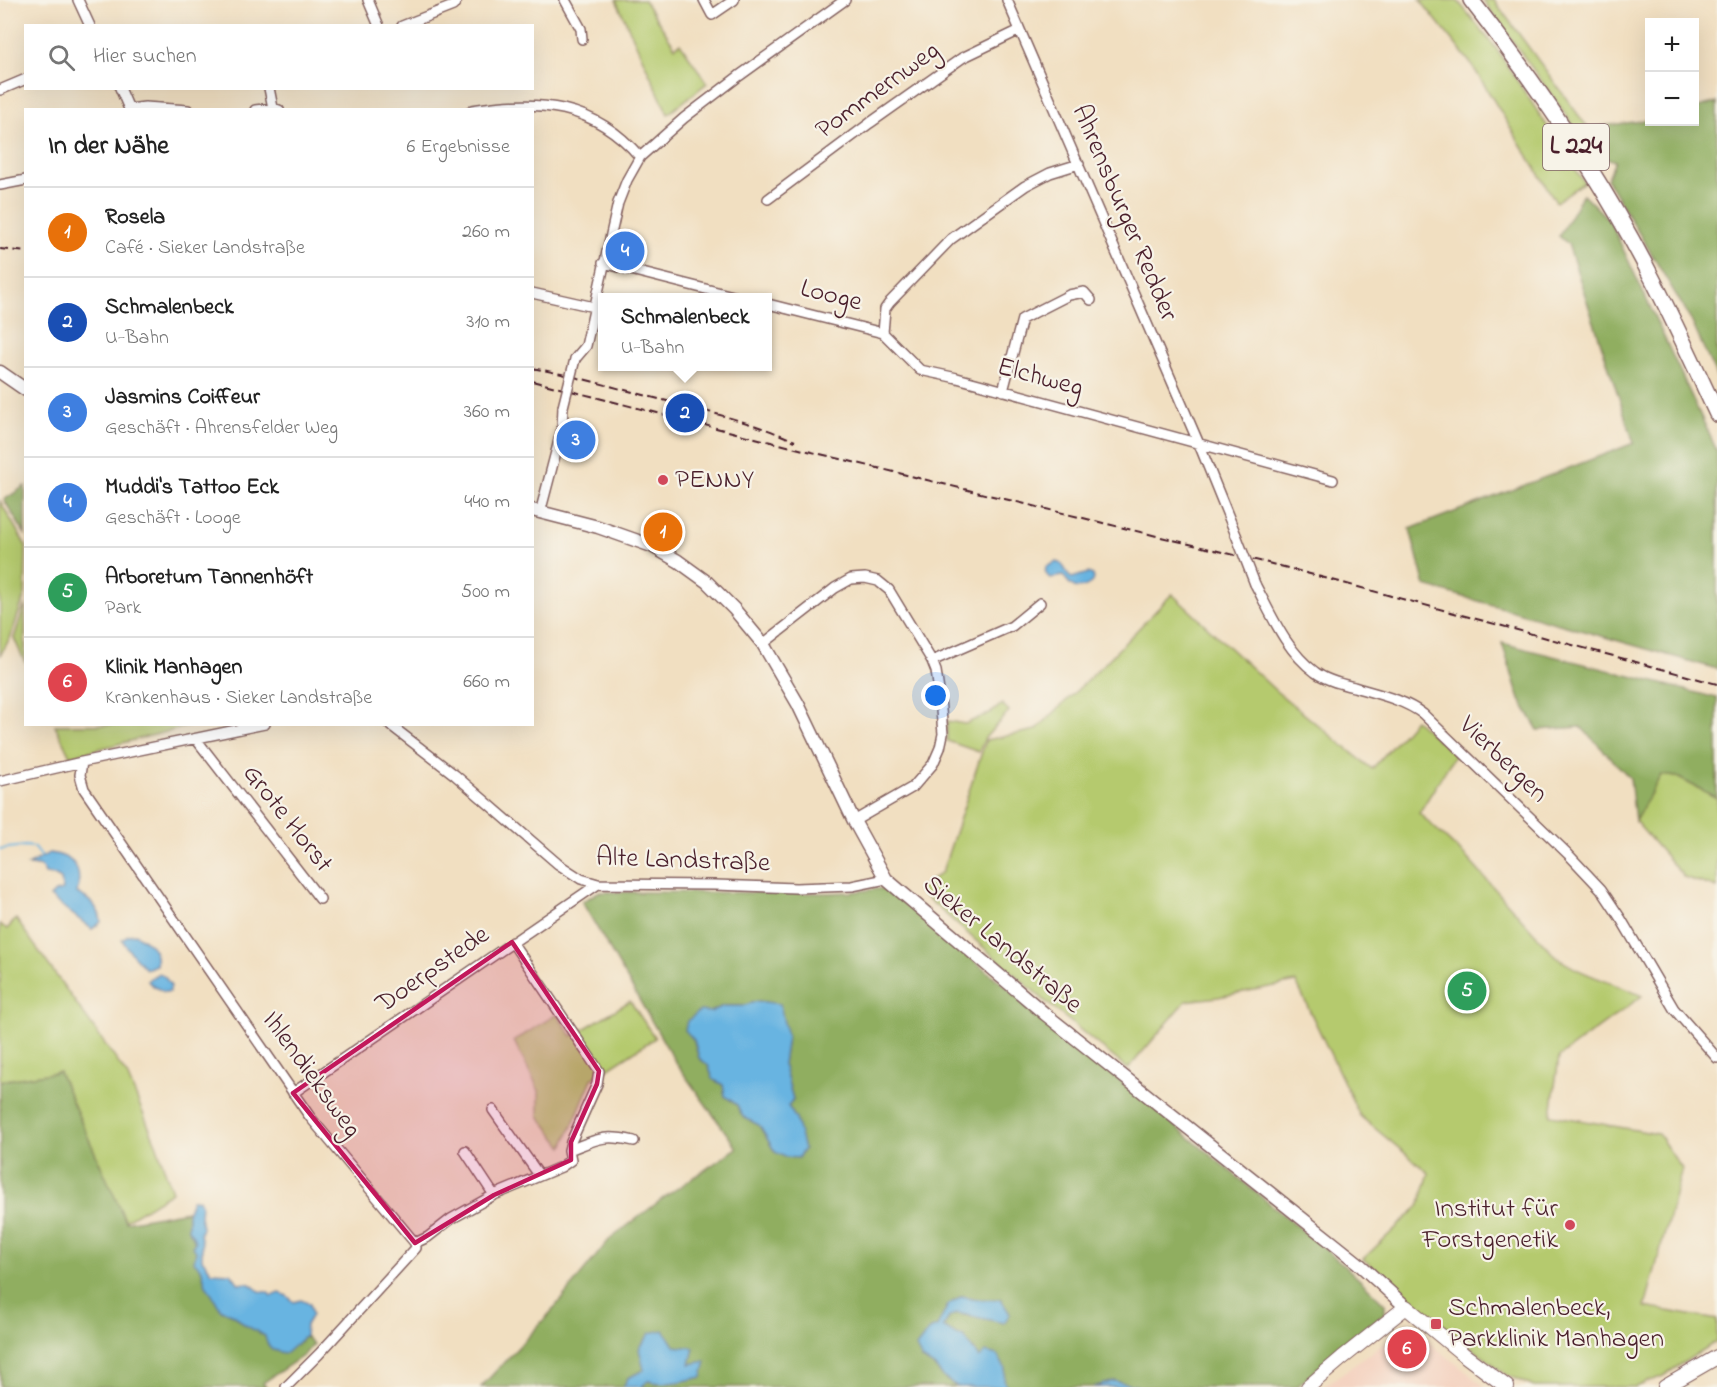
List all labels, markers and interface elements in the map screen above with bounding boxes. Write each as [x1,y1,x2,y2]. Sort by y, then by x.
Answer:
map controls [1645,18,1699,126]
button: + [1645,18,1699,72]
search box [24,24,534,90]
street label: Pommernweg [808,32,948,150]
icon: search [45,41,78,74]
text: Hier suchen [93,41,197,73]
button: − [1645,72,1699,126]
street label: Ahrensburger Redder [1061,99,1188,328]
road number: L 224 [1543,124,1609,170]
text: In der Nähe [48,128,169,166]
text: 6 Ergebnisse [407,133,510,162]
text: Rosela [105,202,165,234]
text: 1 [64,218,71,247]
text: 260 m [462,218,510,247]
pin: 4 [606,228,644,274]
text: Café · Sieker Landstraße [105,234,305,263]
street label: Looge [796,270,867,323]
text: Schmalenbeck [105,292,234,324]
popup [598,293,772,371]
text: Schmalenbeck [621,302,749,334]
text: 2 [63,308,72,337]
text: 310 m [466,308,510,337]
text: U-Bahn [105,324,169,353]
text: U-Bahn [621,334,684,363]
street label: Elchweg [993,348,1087,408]
text: Jasmins Coiffeur [105,382,260,414]
pin: 2 [666,390,704,436]
text: 3 [63,398,72,427]
text: 360 m [464,398,510,427]
text: Geschäft · Ahrensfelder Weg [105,414,338,443]
pin: 3 [556,418,596,462]
place label: PENNY [675,461,755,500]
text: Muddi's Tattoo Eck [105,472,279,504]
marker: PENNY [656,473,670,487]
text: 4 [63,488,72,517]
text: 440 m [464,488,510,517]
text: Geschäft · Looge [105,504,241,533]
pin: 1 [644,510,682,554]
text: Arboretum Tannenhöft [105,562,313,594]
text: 5 [62,578,73,607]
text: 500 m [461,578,510,607]
text: Park [105,594,141,623]
text: Klinik Manhagen [105,652,242,684]
text: 6 [63,668,72,697]
text: 660 m [463,668,510,697]
your location [921,681,950,710]
text: Krankenhaus · Sieker Landstraße [105,684,372,713]
street label: Vierbergen [1449,706,1557,813]
street label: Grote Horst [232,756,342,882]
street label: Alte Landstraße [595,838,772,884]
street label: Sieker Landstraße [913,866,1091,1024]
street label: Doerpstede [367,916,499,1024]
pin: 5 [1448,968,1486,1014]
street label: Ihlendieksweg [251,1003,371,1147]
place label: Institut für Forstgenetik [1421,1190,1559,1260]
marker: Institut für Forstgenetik [1563,1218,1577,1232]
place label: Schmalenbeck, Parkklinik Manhagen [1448,1289,1664,1359]
marker: Schmalenbeck, Parkklinik Manhagen [1429,1317,1443,1331]
pin: 6 [1388,1326,1426,1372]

